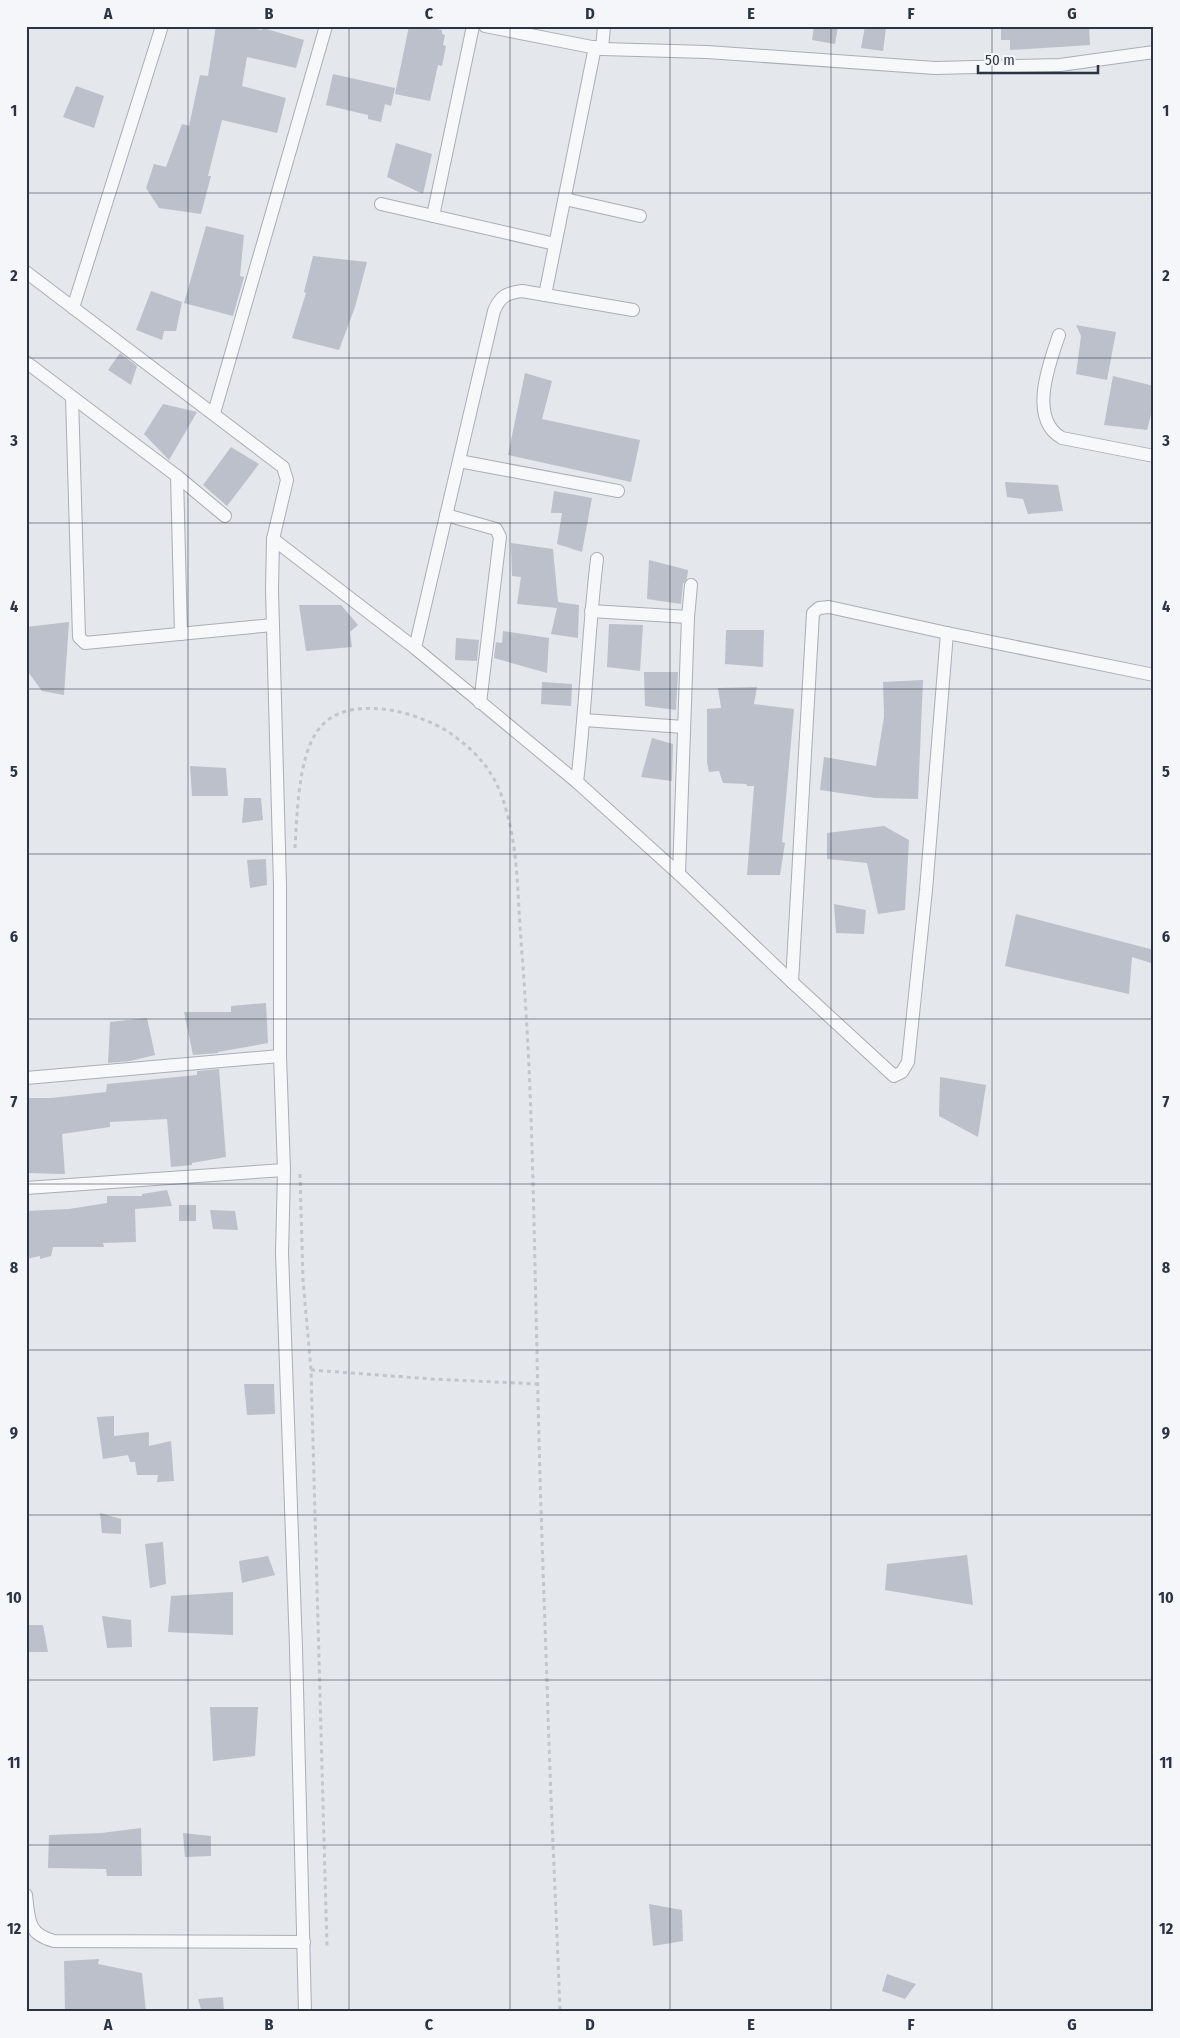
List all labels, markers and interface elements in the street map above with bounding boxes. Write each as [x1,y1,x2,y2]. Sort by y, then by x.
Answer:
text: A [103,4,113,23]
text: B [265,4,274,23]
text: C [425,4,434,23]
text: D [585,4,595,23]
text: E [747,4,755,23]
text: F [907,4,915,23]
text: G [1067,4,1077,23]
scale bar [978,42,1098,74]
text: 50 m [985,51,1015,69]
text: 1 [11,101,17,120]
text: 1 [1163,101,1169,120]
text: 2 [9,266,18,285]
text: 2 [1161,266,1170,285]
text: 3 [9,431,18,450]
text: 3 [1161,431,1170,450]
text: 4 [10,597,18,616]
text: 4 [1162,597,1170,616]
text: 5 [10,762,18,781]
text: 5 [1162,762,1170,781]
text: 6 [10,927,18,946]
text: 6 [1162,927,1170,946]
text: 7 [11,1092,18,1111]
text: 7 [1163,1092,1170,1111]
text: 8 [10,1258,19,1277]
text: 8 [1162,1258,1171,1277]
text: 9 [10,1423,18,1442]
text: 9 [1162,1423,1170,1442]
text: 10 [6,1588,22,1607]
text: 10 [1158,1588,1174,1607]
text: 11 [7,1753,21,1772]
text: 11 [1159,1753,1173,1772]
text: 12 [7,1919,22,1938]
text: 12 [1159,1919,1174,1938]
text: A [103,2015,113,2034]
text: B [265,2015,274,2034]
text: C [425,2015,434,2034]
text: D [585,2015,595,2034]
text: E [747,2015,755,2034]
text: F [907,2015,915,2034]
text: G [1067,2015,1077,2034]

